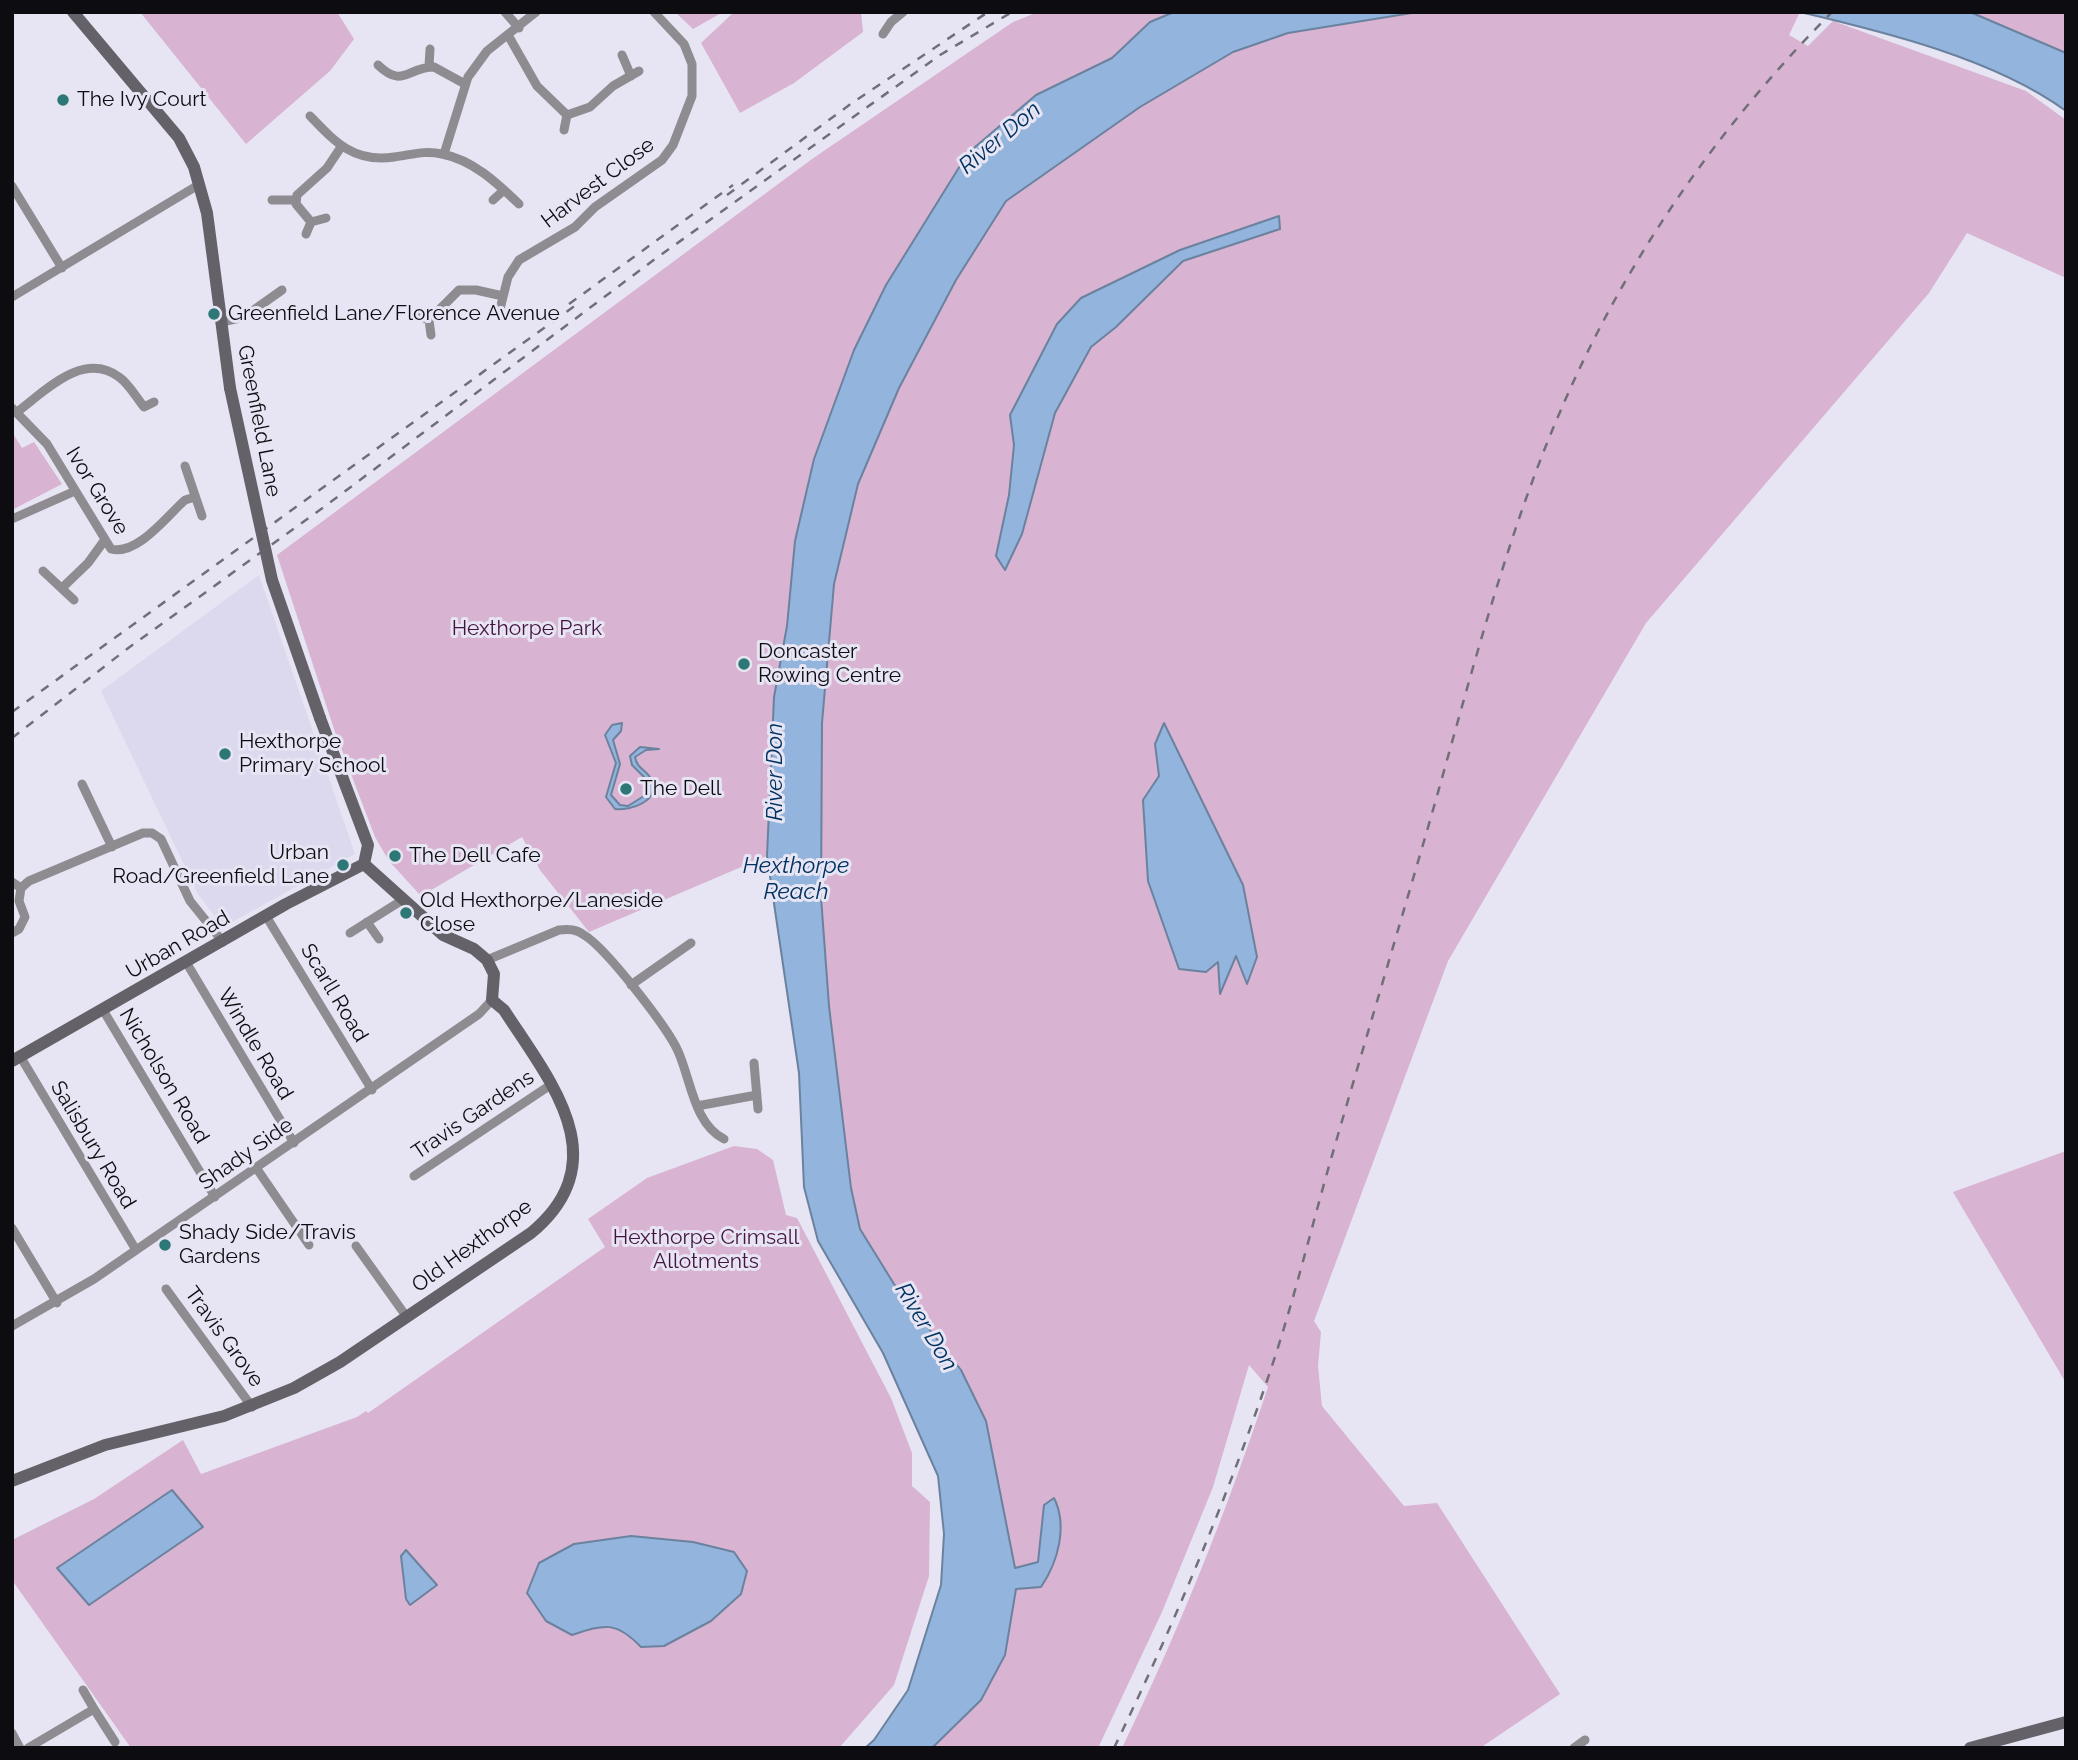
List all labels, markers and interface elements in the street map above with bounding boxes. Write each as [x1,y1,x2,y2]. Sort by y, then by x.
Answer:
place label: The Ivy Court [77,87,207,113]
marker: The Ivy Court [55,92,71,108]
water label: River Don [954,96,1046,180]
street label: Harvest Close [537,132,659,234]
place label: Greenfield Lane/Florence Avenue [228,301,560,327]
marker: Greenfield Lane/Florence Avenue [206,306,222,322]
street label: Greenfield Lane [232,343,286,499]
street label: Ivor Grove [60,443,134,539]
park label: Hexthorpe Park [452,616,602,642]
place label: Doncaster Rowing Centre [758,639,901,689]
marker: Doncaster Rowing Centre [736,656,752,672]
water label: River Don [761,723,789,821]
place label: Hexthorpe Primary School [239,729,386,779]
marker: Hexthorpe Primary School [217,746,233,762]
place label: The Dell [640,776,722,802]
marker: The Dell [618,781,634,797]
place label: Urban Road/Greenfield Lane [112,840,329,890]
place label: The Dell Cafe [409,843,541,869]
marker: The Dell Cafe [387,848,403,864]
water label: Hexthorpe Reach [743,852,849,906]
marker: Urban Road/Greenfield Lane [335,857,351,873]
place label: Old Hexthorpe/Laneside Close [420,888,663,938]
street label: Urban Road [122,905,234,985]
marker: Old Hexthorpe/Laneside Close [398,905,414,921]
street label: Scarll Road [295,939,373,1047]
street label: Windle Road [212,984,298,1104]
street label: Nicholson Road [114,1004,214,1148]
street label: Travis Gardens [407,1065,539,1165]
street label: Salisbury Road [45,1077,141,1213]
street label: Shady Side [194,1112,298,1196]
street label: Old Hexthorpe [407,1194,537,1298]
place label: Shady Side/Travis Gardens [179,1220,356,1270]
park label: Hexthorpe Crimsall Allotments [613,1225,799,1275]
marker: Shady Side/Travis Gardens [157,1237,173,1253]
water label: River Don [889,1278,963,1376]
street label: Travis Grove [179,1282,269,1392]

